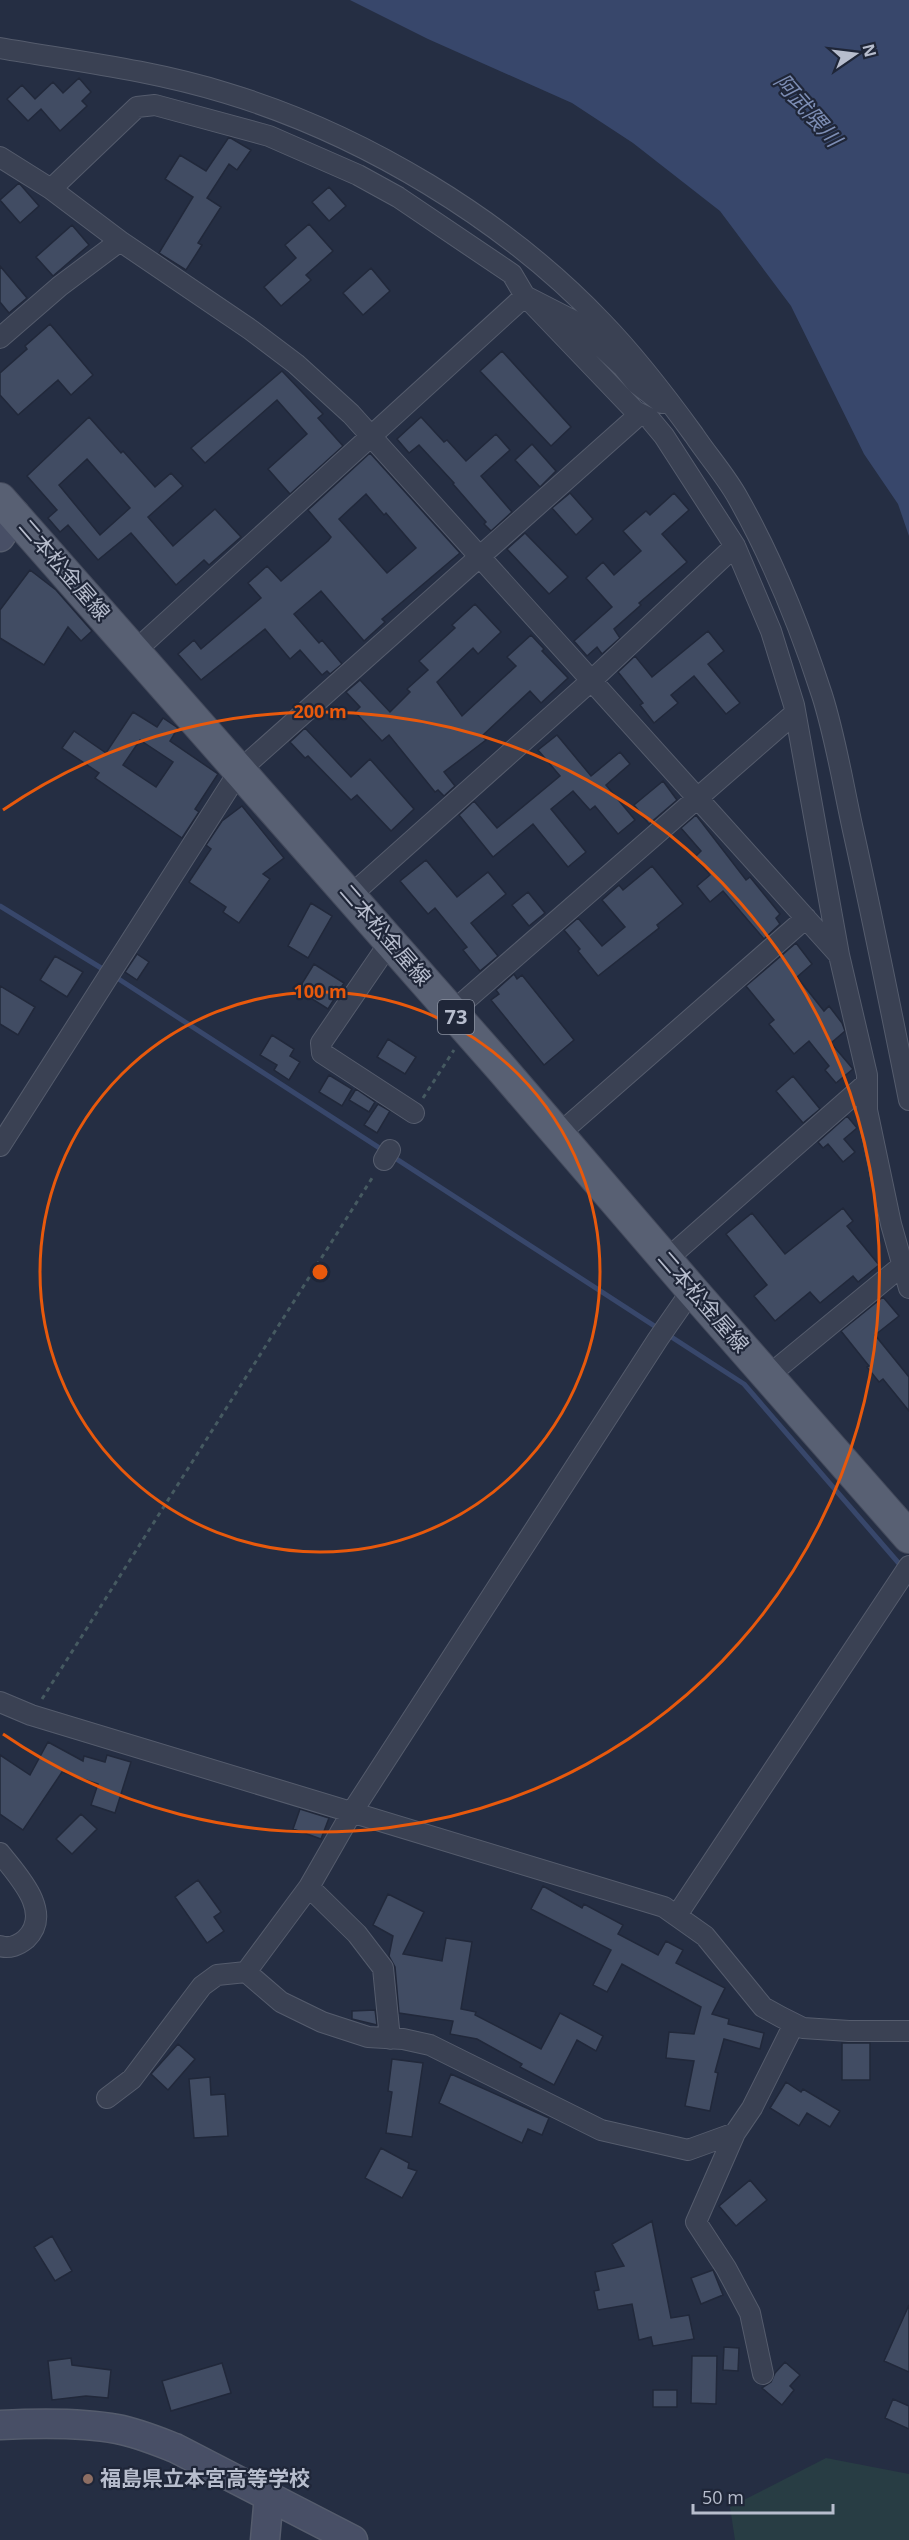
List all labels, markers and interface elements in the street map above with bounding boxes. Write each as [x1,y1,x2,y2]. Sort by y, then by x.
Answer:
north arrow [825,24,885,84]
text: N [857,41,882,59]
water label: 阿武隈川 [769,66,850,154]
street label: 二本松金屋線 [13,513,117,626]
text: 200 m [293,699,347,723]
street label: 二本松金屋線 [334,878,438,991]
text: 100 m [293,979,347,1003]
road number: 73 [438,1000,474,1034]
street label: 二本松金屋線 [652,1245,756,1358]
centre of rings [310,1262,330,1282]
place label: 福島県立本宮高等学校 [100,2464,310,2492]
marker: 福島県立本宮高等学校 [81,2472,95,2486]
scale bar [693,2477,832,2515]
text: 50 m [702,2485,744,2509]

